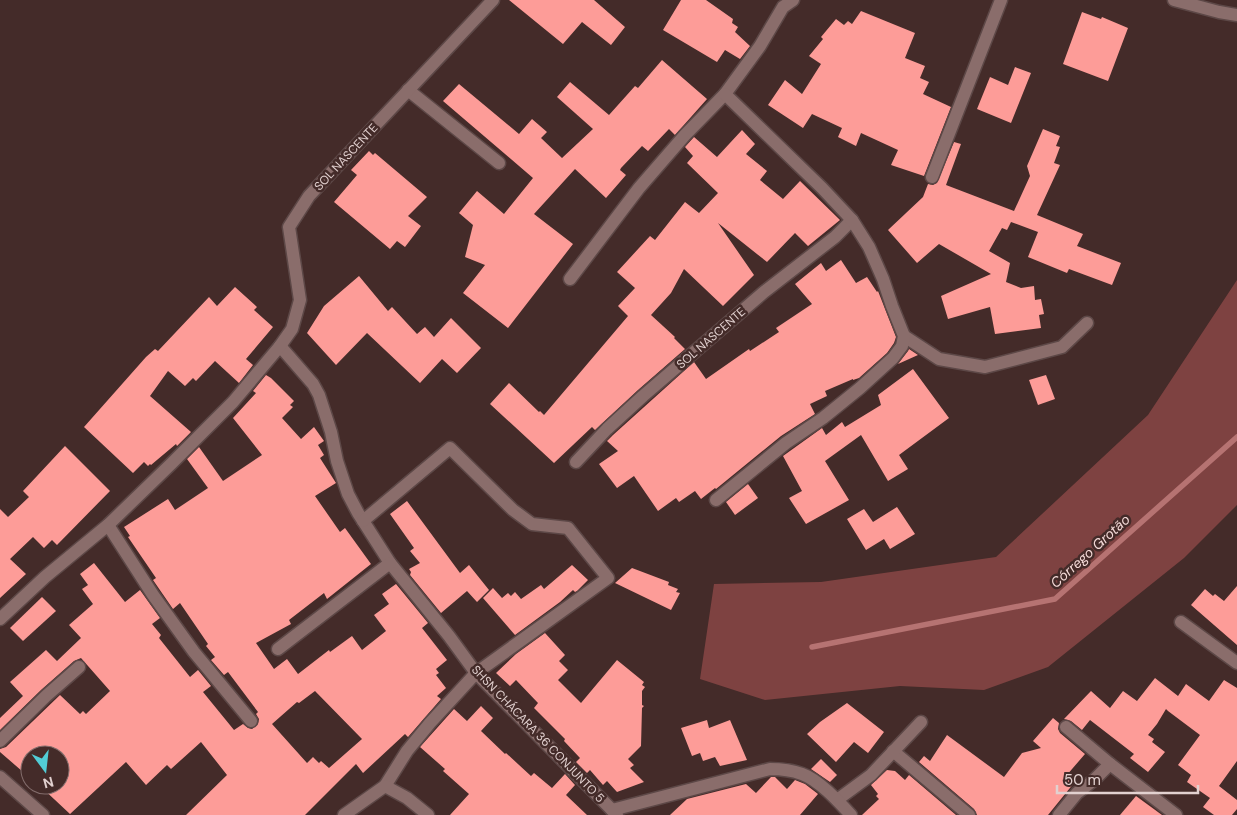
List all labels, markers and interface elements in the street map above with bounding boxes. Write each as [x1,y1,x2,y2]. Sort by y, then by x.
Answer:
street label: SOL NASCENTE [311,120,381,194]
street label: SOL NASCENTE [673,304,749,372]
water label: Córrego Grotão [1046,510,1134,592]
street label: SHSN CHÁCARA 36 CONJUNTO 5 [468,662,608,806]
north arrow [20,745,70,795]
scale bar [1057,762,1198,794]
text: 50 m [1064,770,1101,790]
text: N [41,773,56,793]

